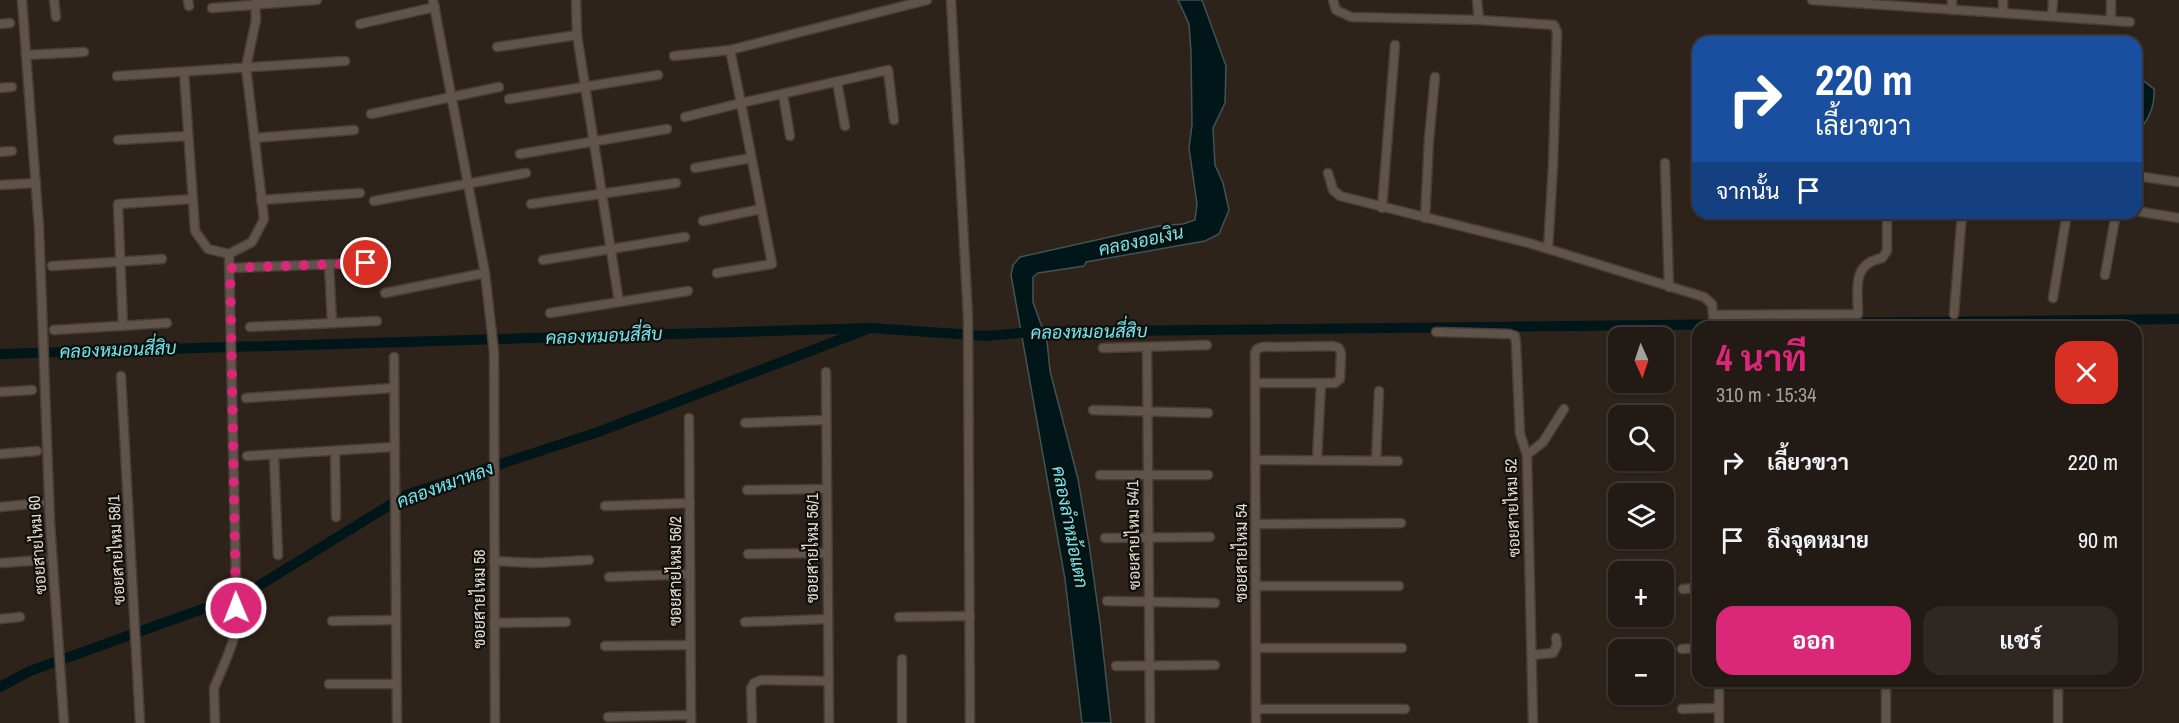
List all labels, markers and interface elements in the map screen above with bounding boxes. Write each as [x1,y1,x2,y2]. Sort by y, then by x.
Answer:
text: 220 m [1815,52,1913,108]
icon: right [1716,60,1794,138]
text: เลี้ยวขวา [1815,107,1911,143]
icon: arrive [1792,174,1825,207]
text: จากนั้น [1716,176,1780,206]
water label: คลองออเงิน [1096,219,1186,262]
pin [340,237,391,288]
icon: arrive [349,246,382,279]
water label: คลองหมอนสี่สิบ [1030,315,1148,345]
water label: คลองหมอนสี่สิบ [545,318,663,350]
north arrow [1608,327,1674,393]
map controls [1608,327,1674,705]
water label: คลองหมอนสี่สิบ [59,332,177,364]
text: 4 นาที [1716,334,1807,382]
button: close [2055,341,2118,404]
text: 310 m · 15:34 [1716,381,1816,408]
button: search [1608,405,1674,471]
icon: right [1716,446,1749,479]
text: เลี้ยวขวา [1767,447,1849,477]
text: 220 m [2068,447,2118,477]
water label: คลองหมาหลง [393,455,497,514]
street label: ซอยสายไหม 52 [1499,458,1525,558]
water label: คลองลำหม้อแตก [1046,464,1095,590]
street label: ซอยสายไหม 54/1 [1121,479,1145,590]
button: layers [1608,483,1674,549]
street label: ซอยสายไหม 56/1 [801,492,823,603]
street label: ซอยสายไหม 58/1 [102,494,130,606]
street label: ซอยสายไหม 60 [23,495,51,595]
street label: ซอยสายไหม 54 [1230,503,1252,603]
street label: ซอยสายไหม 56/2 [664,516,686,626]
icon: arrive [1716,524,1749,557]
text: ถึงจุดหมาย [1767,525,1869,555]
text: 90 m [2078,525,2118,555]
street label: ซอยสายไหม 58 [468,549,490,649]
button: + [1608,561,1674,627]
position arrow [204,576,268,640]
button: ออก [1716,606,1911,675]
button: แชร์ [1923,606,2118,675]
button: − [1608,639,1674,705]

